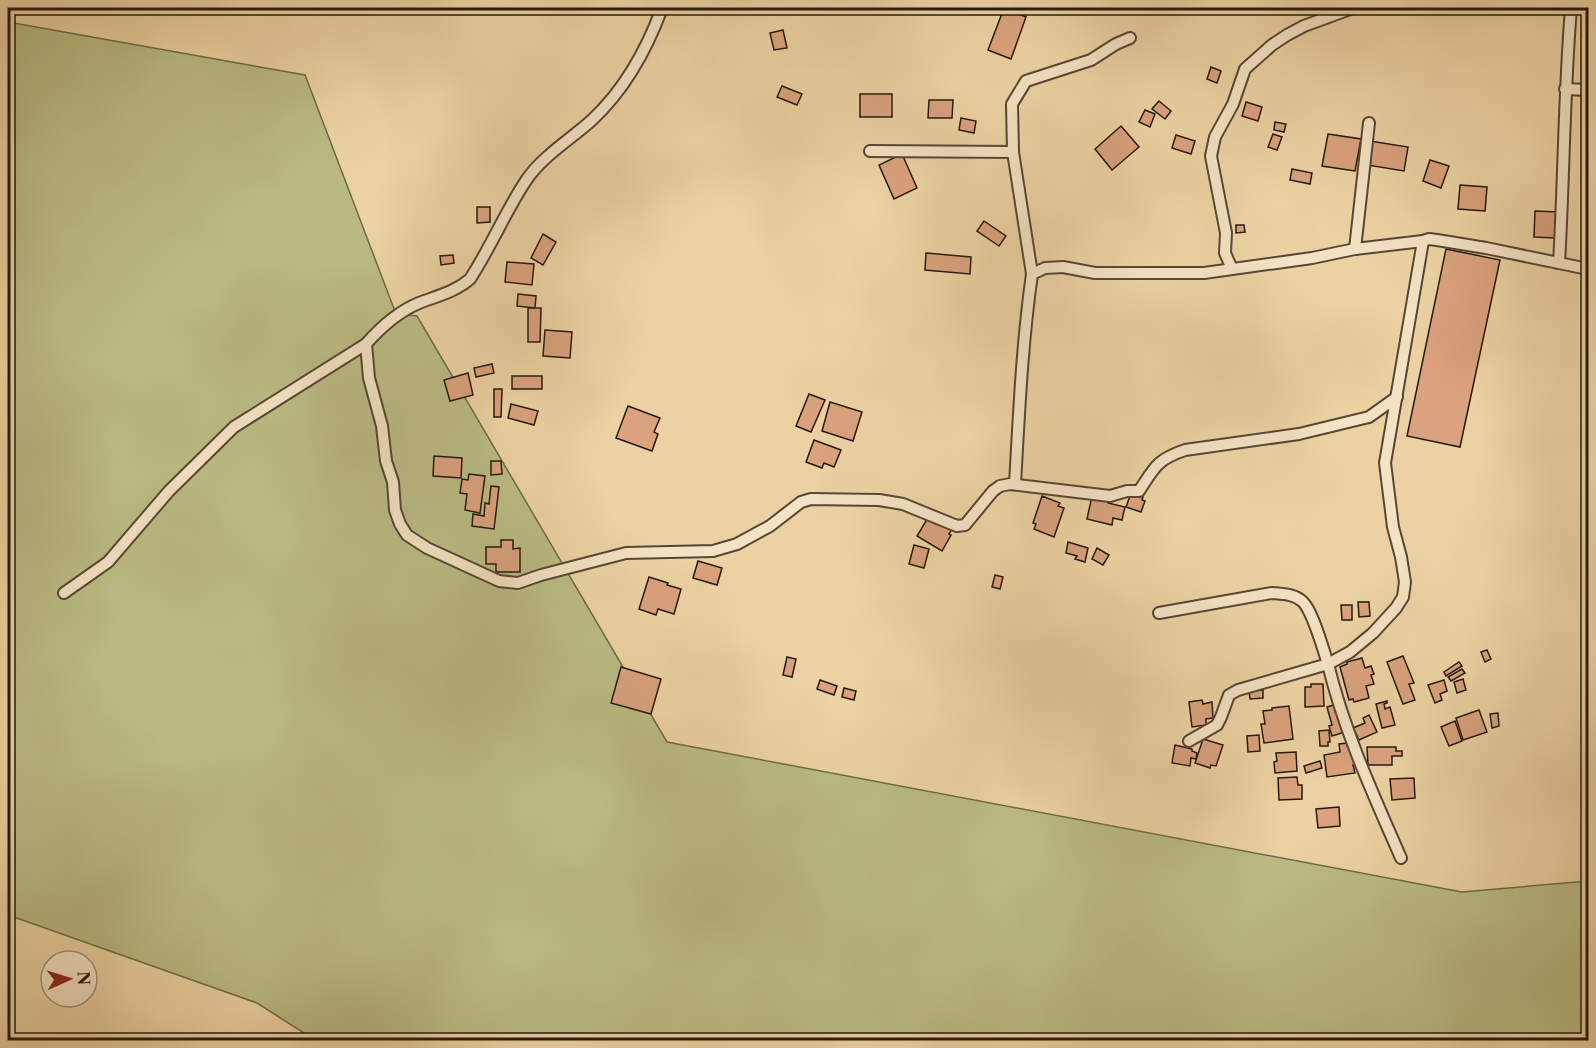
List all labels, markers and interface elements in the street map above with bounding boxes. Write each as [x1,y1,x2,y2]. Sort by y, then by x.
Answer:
north arrow [39,949,99,1009]
text: N [74,971,94,986]

